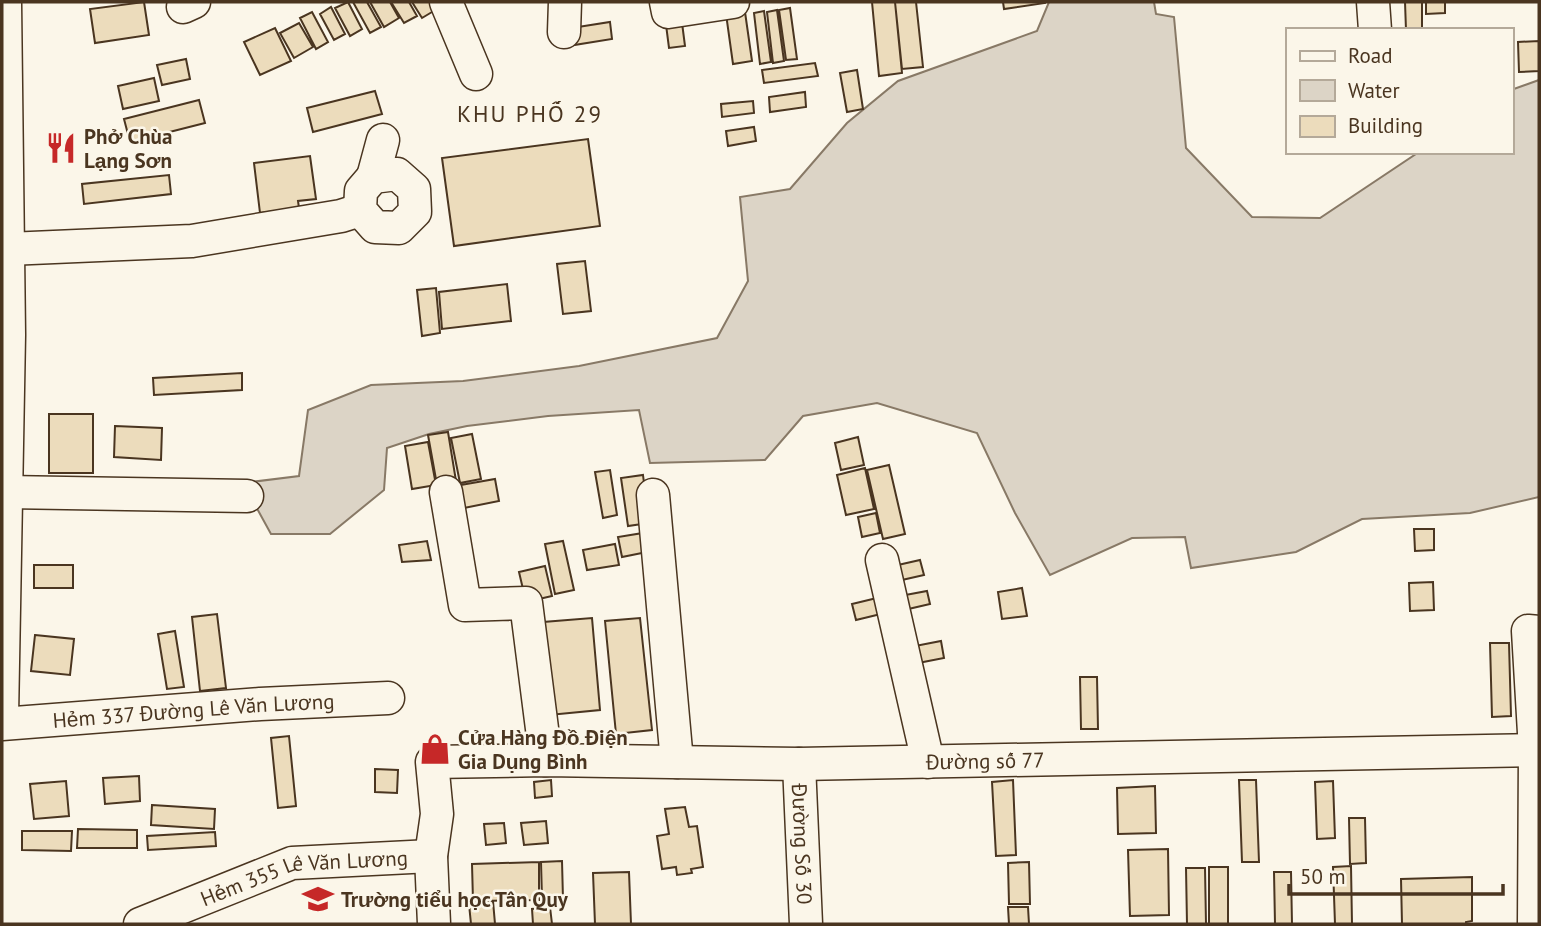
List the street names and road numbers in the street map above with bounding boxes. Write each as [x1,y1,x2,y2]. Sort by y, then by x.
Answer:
street label: Hẻm 337 Đường Lê Văn Lương [51,687,335,734]
street label: Đường số 77 [925,746,1045,775]
street label: Đường Số 30 [786,782,819,905]
street label: Hẻm 355 Lê Văn Lương [196,844,409,912]

